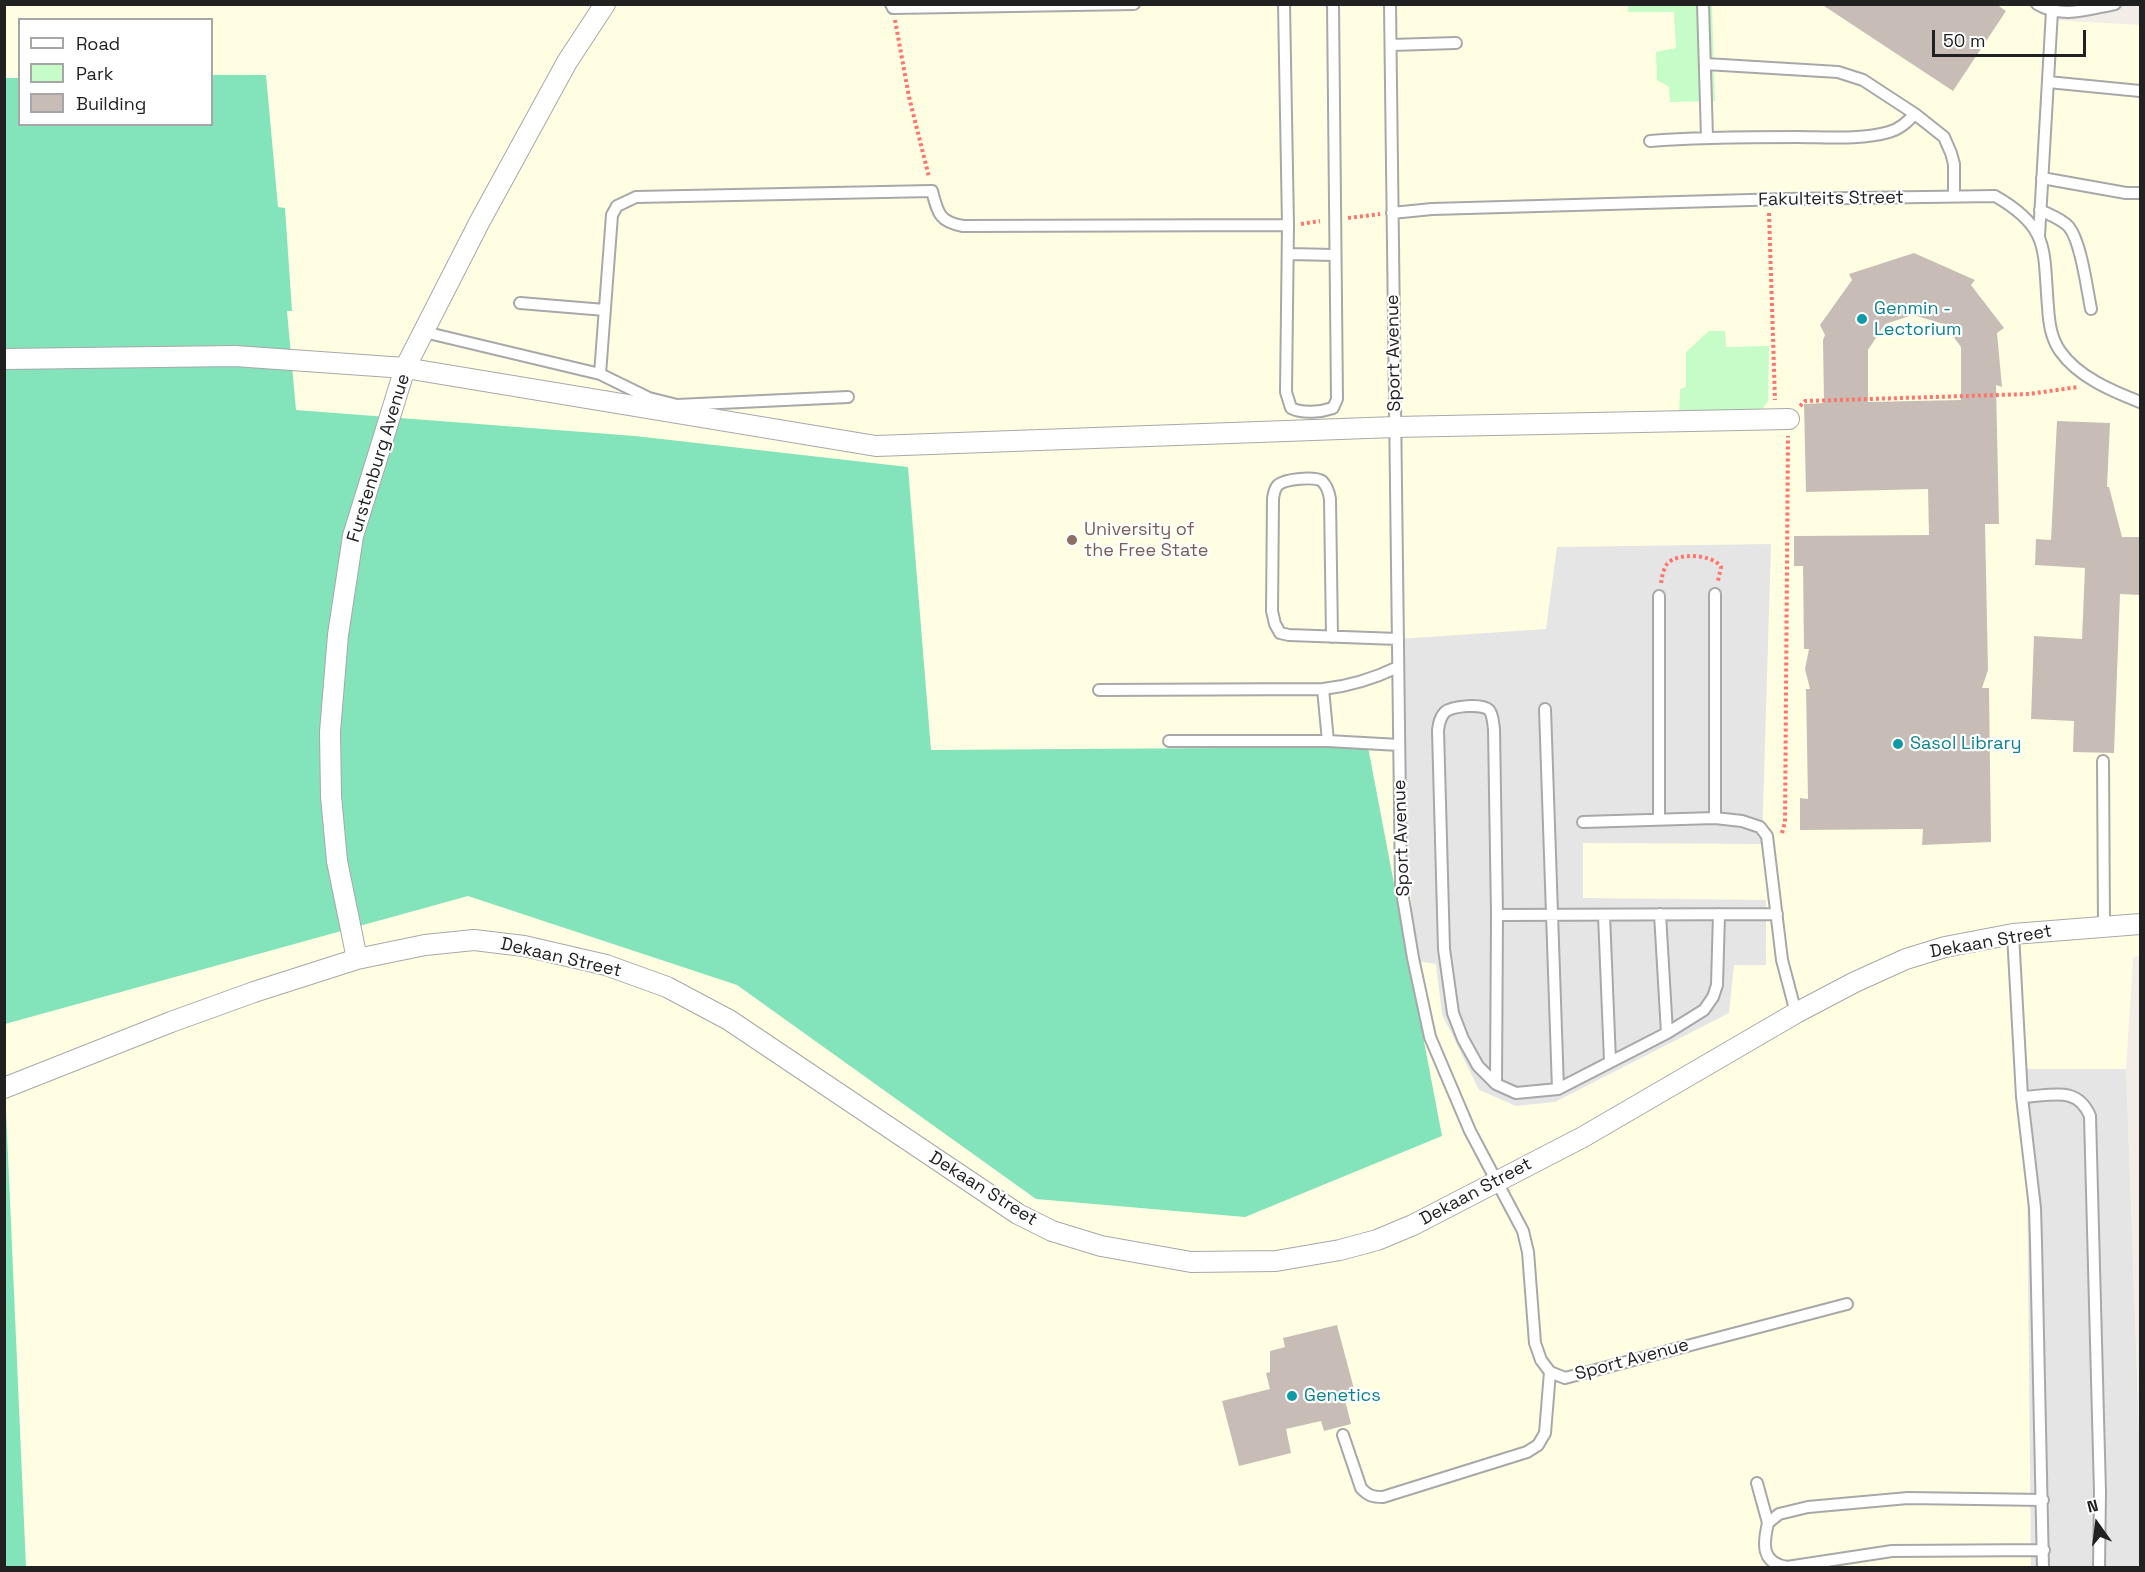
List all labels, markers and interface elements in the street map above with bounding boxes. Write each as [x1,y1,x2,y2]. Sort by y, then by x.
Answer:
legend [18,18,213,126]
scale bar [1935,18,2090,56]
text: 50 m [1943,29,1985,52]
text: Road [76,32,120,55]
text: Park [76,62,113,85]
text: Building [76,92,146,115]
street label: Fakulteits Street [1758,187,1904,211]
street label: Sport Avenue [1382,294,1406,412]
place label: Genmin - Lectorium [1874,298,1962,340]
marker: Genmin - Lectorium [1855,312,1869,326]
street label: Furstenburg Avenue [343,371,415,545]
place label: University of the Free State [1084,519,1208,562]
marker: University of the Free State [1065,533,1079,547]
place label: Sasol Library [1910,733,2021,755]
marker: Sasol Library [1891,737,1905,751]
street label: Sport Avenue [1389,779,1415,897]
street label: Dekaan Street [1928,921,2054,963]
street label: Dekaan Street [498,934,624,982]
street label: Dekaan Street [925,1147,1041,1231]
street label: Dekaan Street [1416,1153,1536,1231]
street label: Sport Avenue [1573,1334,1691,1386]
place label: Genetics [1304,1385,1381,1407]
marker: Genetics [1285,1389,1299,1403]
north arrow [2067,1494,2127,1554]
text: N [2085,1495,2100,1518]

